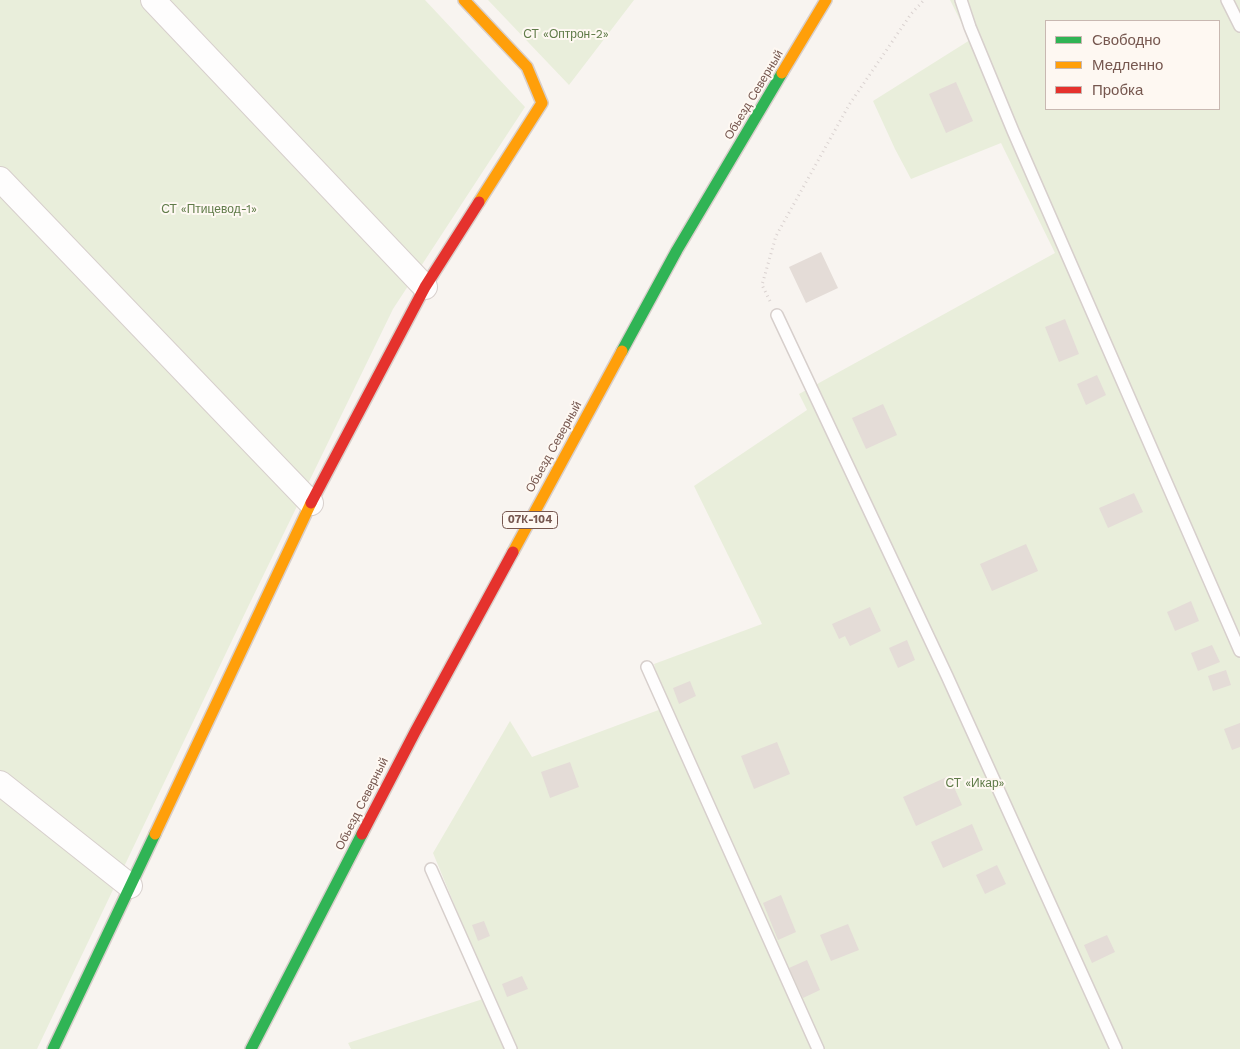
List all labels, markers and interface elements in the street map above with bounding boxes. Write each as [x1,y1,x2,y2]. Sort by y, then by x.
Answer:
legend [1045,20,1220,110]
park label: СТ «Оптрон-2» [523,27,609,41]
text: Свободно [1092,31,1161,49]
street label: Обьезд Северный [722,48,786,142]
text: Медленно [1092,56,1163,74]
text: Пробка [1092,81,1143,99]
park label: СТ «Птицевод-1» [161,202,257,216]
street label: Обьезд Северный [523,399,585,495]
road number: 07К-104 [502,512,558,528]
street label: Обьезд Северный [332,755,392,853]
park label: СТ «Икар» [945,776,1005,790]

